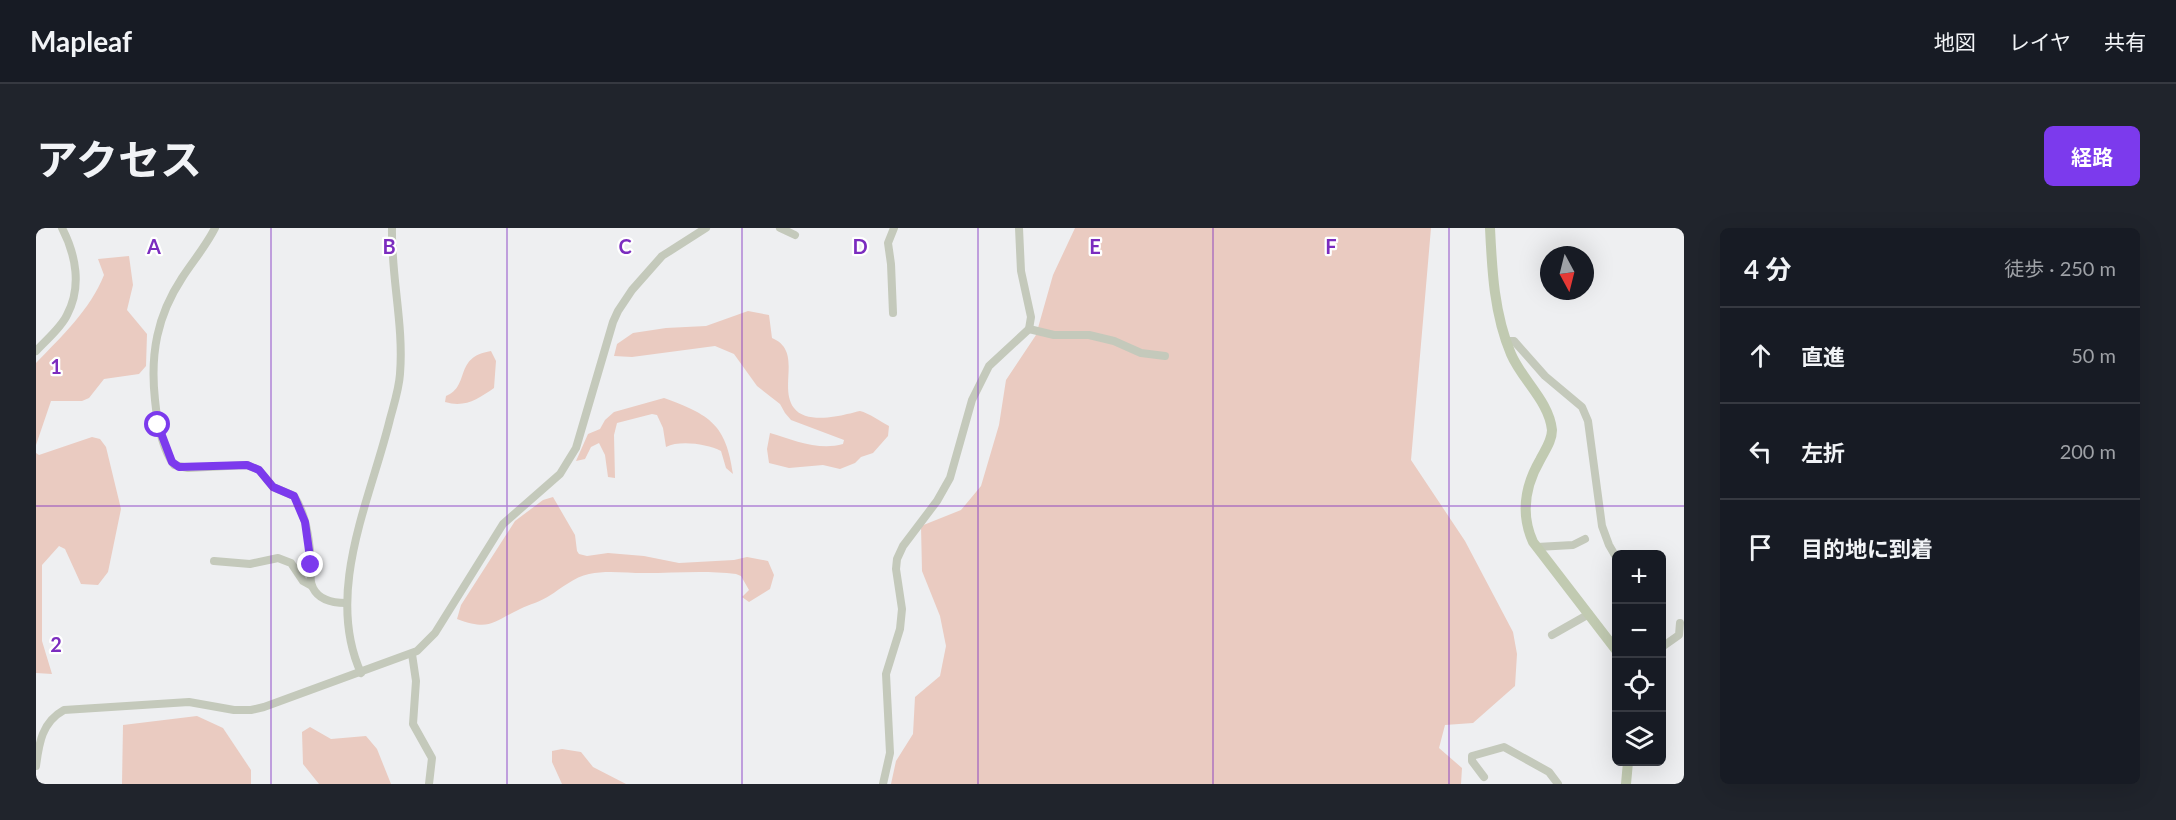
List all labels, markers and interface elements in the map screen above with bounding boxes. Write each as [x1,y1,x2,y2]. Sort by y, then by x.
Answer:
text: Mapleaf [30,24,132,58]
text: 地図 [1934,29,1976,54]
text: レイヤ [2009,29,2071,54]
text: 共有 [2104,29,2146,54]
button: 経路 [2044,126,2140,186]
text: アクセス [36,134,202,184]
text: A [146,234,161,258]
text: B [382,234,396,258]
text: C [618,234,632,258]
text: D [852,234,868,258]
text: E [1089,234,1101,258]
text: F [1325,234,1337,258]
north arrow [1540,246,1594,300]
text: 4 分 [1744,253,1791,285]
text: 徒歩 · 250 m [2004,256,2116,280]
icon: ahead [1744,339,1777,372]
text: 直進 [1801,343,1845,370]
text: 50 m [2071,343,2116,367]
text: 1 [50,354,62,378]
route start [144,411,170,437]
icon: left [1744,435,1777,468]
text: 左折 [1801,439,1845,466]
text: 200 m [2060,439,2116,463]
icon: arrive [1744,531,1777,564]
text: 目的地に到着 [1801,535,1933,562]
map controls [1612,550,1666,766]
button: + [1612,550,1666,604]
route end [297,551,323,577]
button: − [1612,604,1666,658]
text: 2 [50,632,62,656]
button: locate [1612,658,1666,712]
button: layers [1612,712,1666,766]

